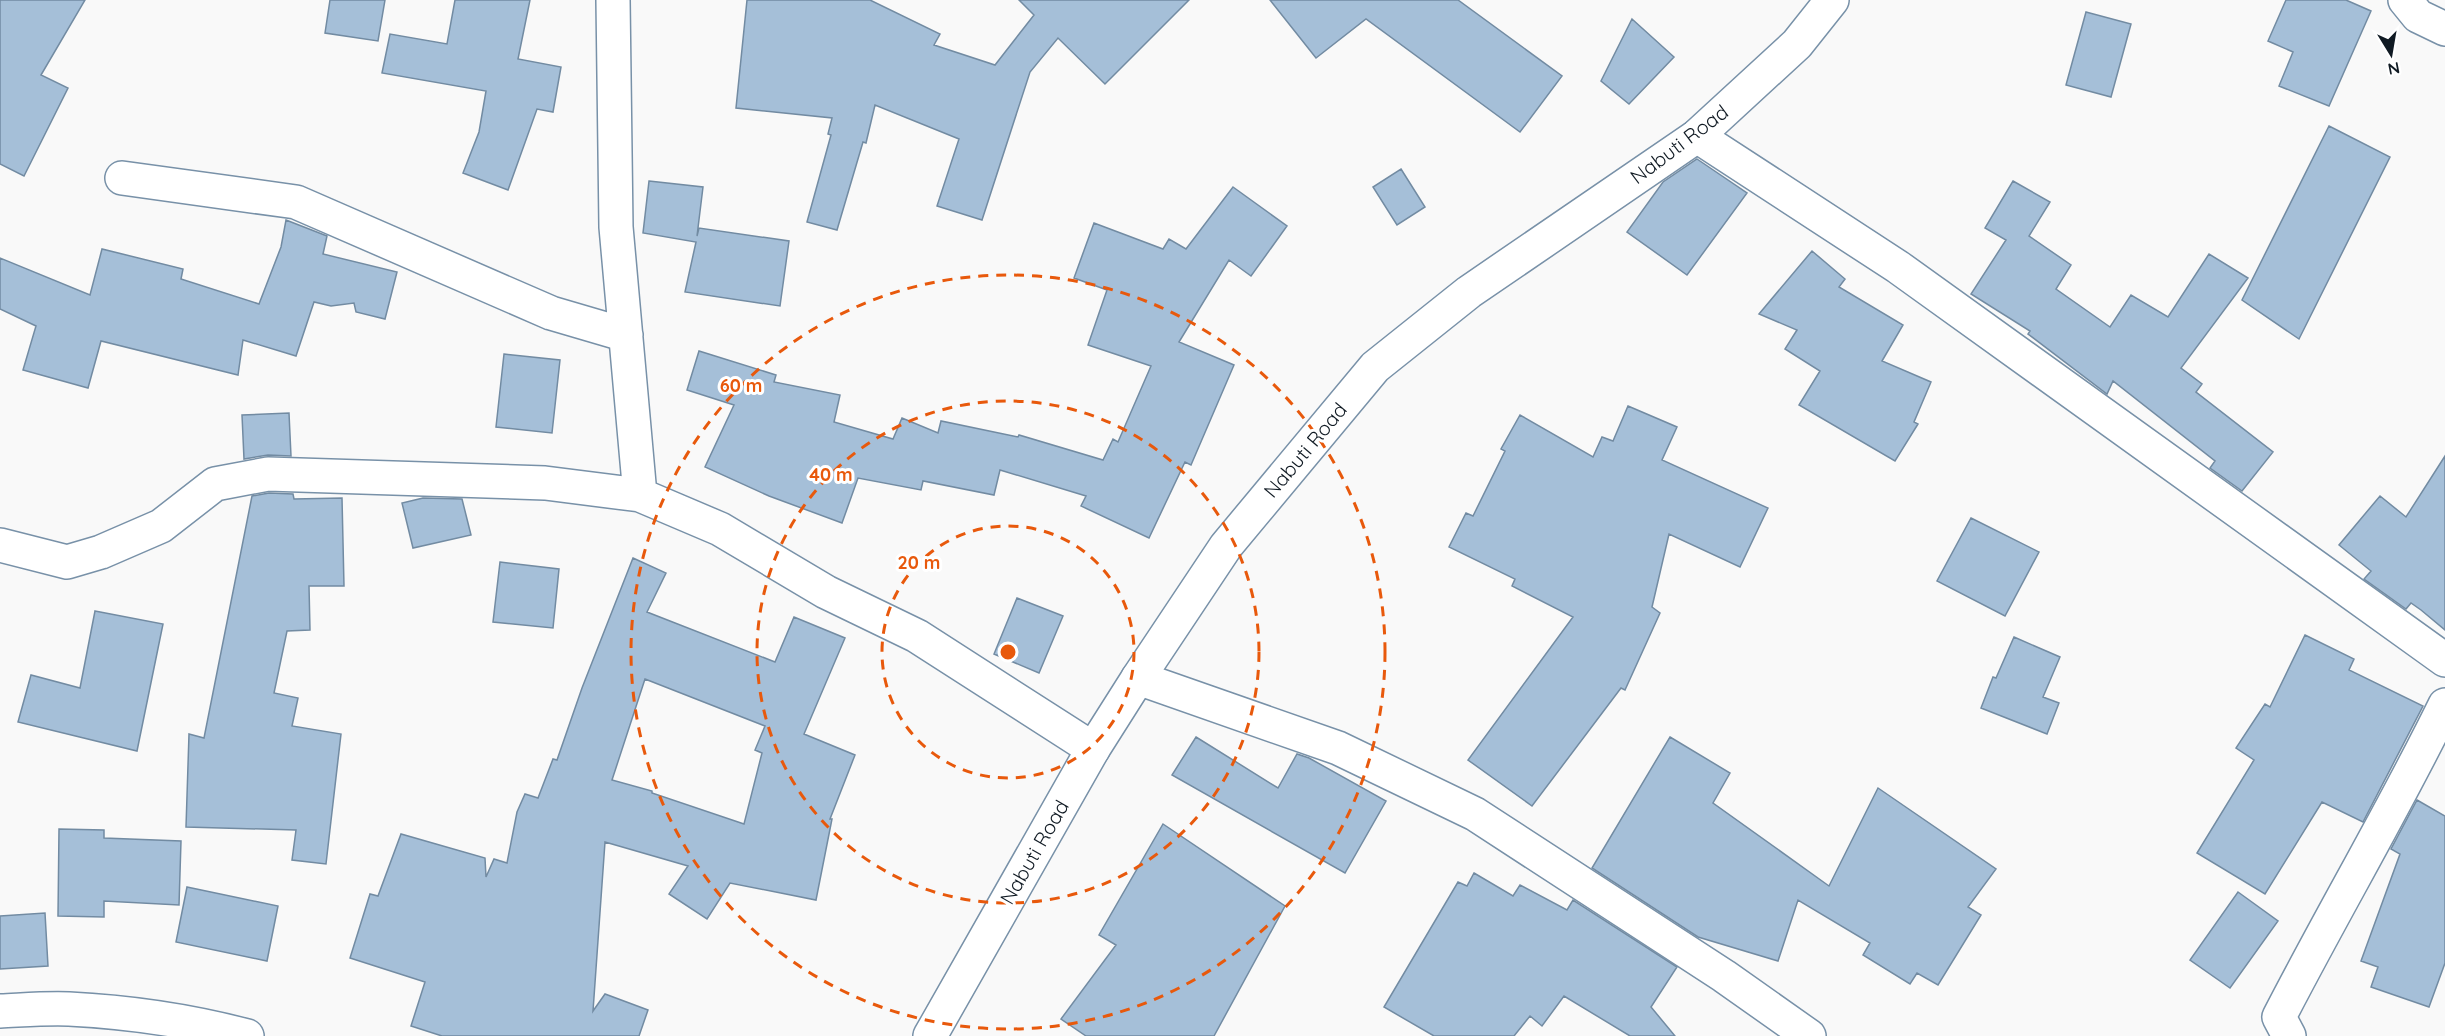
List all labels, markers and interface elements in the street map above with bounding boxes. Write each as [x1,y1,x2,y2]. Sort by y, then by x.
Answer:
north arrow [2361,24,2421,84]
text: N [2386,58,2402,80]
street label: Nabuti Road [1625,99,1733,189]
text: 60 m [720,374,762,397]
street label: Nabuti Road [1258,397,1352,503]
text: 40 m [809,463,853,486]
text: 20 m [898,551,940,574]
centre of rings [998,642,1018,662]
street label: Nabuti Road [994,795,1074,909]

